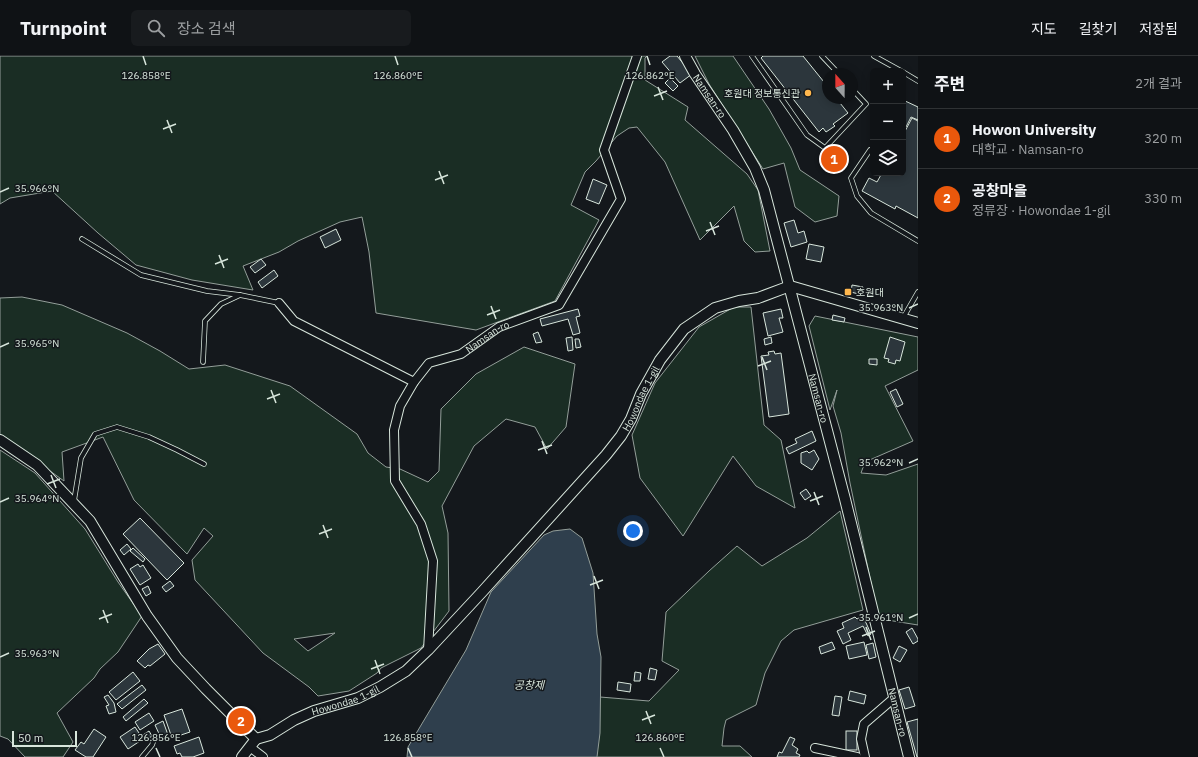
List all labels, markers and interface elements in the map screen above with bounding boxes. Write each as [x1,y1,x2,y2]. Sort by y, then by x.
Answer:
search box [131,10,411,46]
text: Turnpoint [20,16,107,40]
icon: search [145,17,167,39]
text: 장소 검색 [177,19,236,38]
text: 지도 [1031,20,1057,38]
text: 길찾기 [1079,20,1117,38]
text: 저장됨 [1139,20,1178,38]
north arrow [822,68,858,104]
map controls [870,68,906,176]
button: + [870,68,906,104]
text: 126.858°E [121,69,171,82]
text: 126.860°E [373,69,423,82]
text: 126.862°E [625,69,675,82]
street label: Namsan-ro [690,72,729,121]
text: 주변 [934,73,965,95]
text: 2개 결과 [1135,75,1182,92]
place label: 호원대 정보통신관 [724,87,801,100]
marker: 호원대 정보통신관 [803,88,813,98]
button: − [870,104,906,140]
text: Howon University [972,120,1096,139]
text: 1 [943,130,951,147]
text: 320 m [1144,130,1182,147]
button: layers [870,140,906,176]
text: 대학교 · Namsan-ro [972,141,1084,158]
pin: 1 [821,144,847,174]
text: 공창마을 [972,181,1027,200]
text: 35.966°N [15,182,59,195]
text: 2 [943,190,951,207]
text: 330 m [1144,190,1182,207]
text: 정류장 · Howondae 1-gil [972,202,1111,219]
place label: 호원대 [856,286,884,299]
marker: 호원대 [843,287,853,297]
text: 35.963°N [859,301,903,314]
street label: Namsan-ro [463,318,511,356]
text: 35.965°N [15,337,59,350]
street label: Howondae 1-gil [619,363,663,434]
street label: Namsan-ro [805,372,831,425]
text: 35.962°N [859,456,903,469]
text: 35.964°N [15,492,59,505]
your location [623,521,643,541]
text: 35.961°N [859,611,903,624]
text: 35.963°N [15,647,59,660]
water label: 공창제 [514,678,546,692]
street label: Howondae 1-gil [310,682,382,718]
street label: Namsan-ro [885,686,910,739]
pin: 2 [228,706,254,736]
scale bar [12,729,77,748]
text: 50 m [18,731,43,745]
text: 126.856°E [131,731,181,744]
text: 126.858°E [383,731,433,744]
text: 126.860°E [635,731,685,744]

